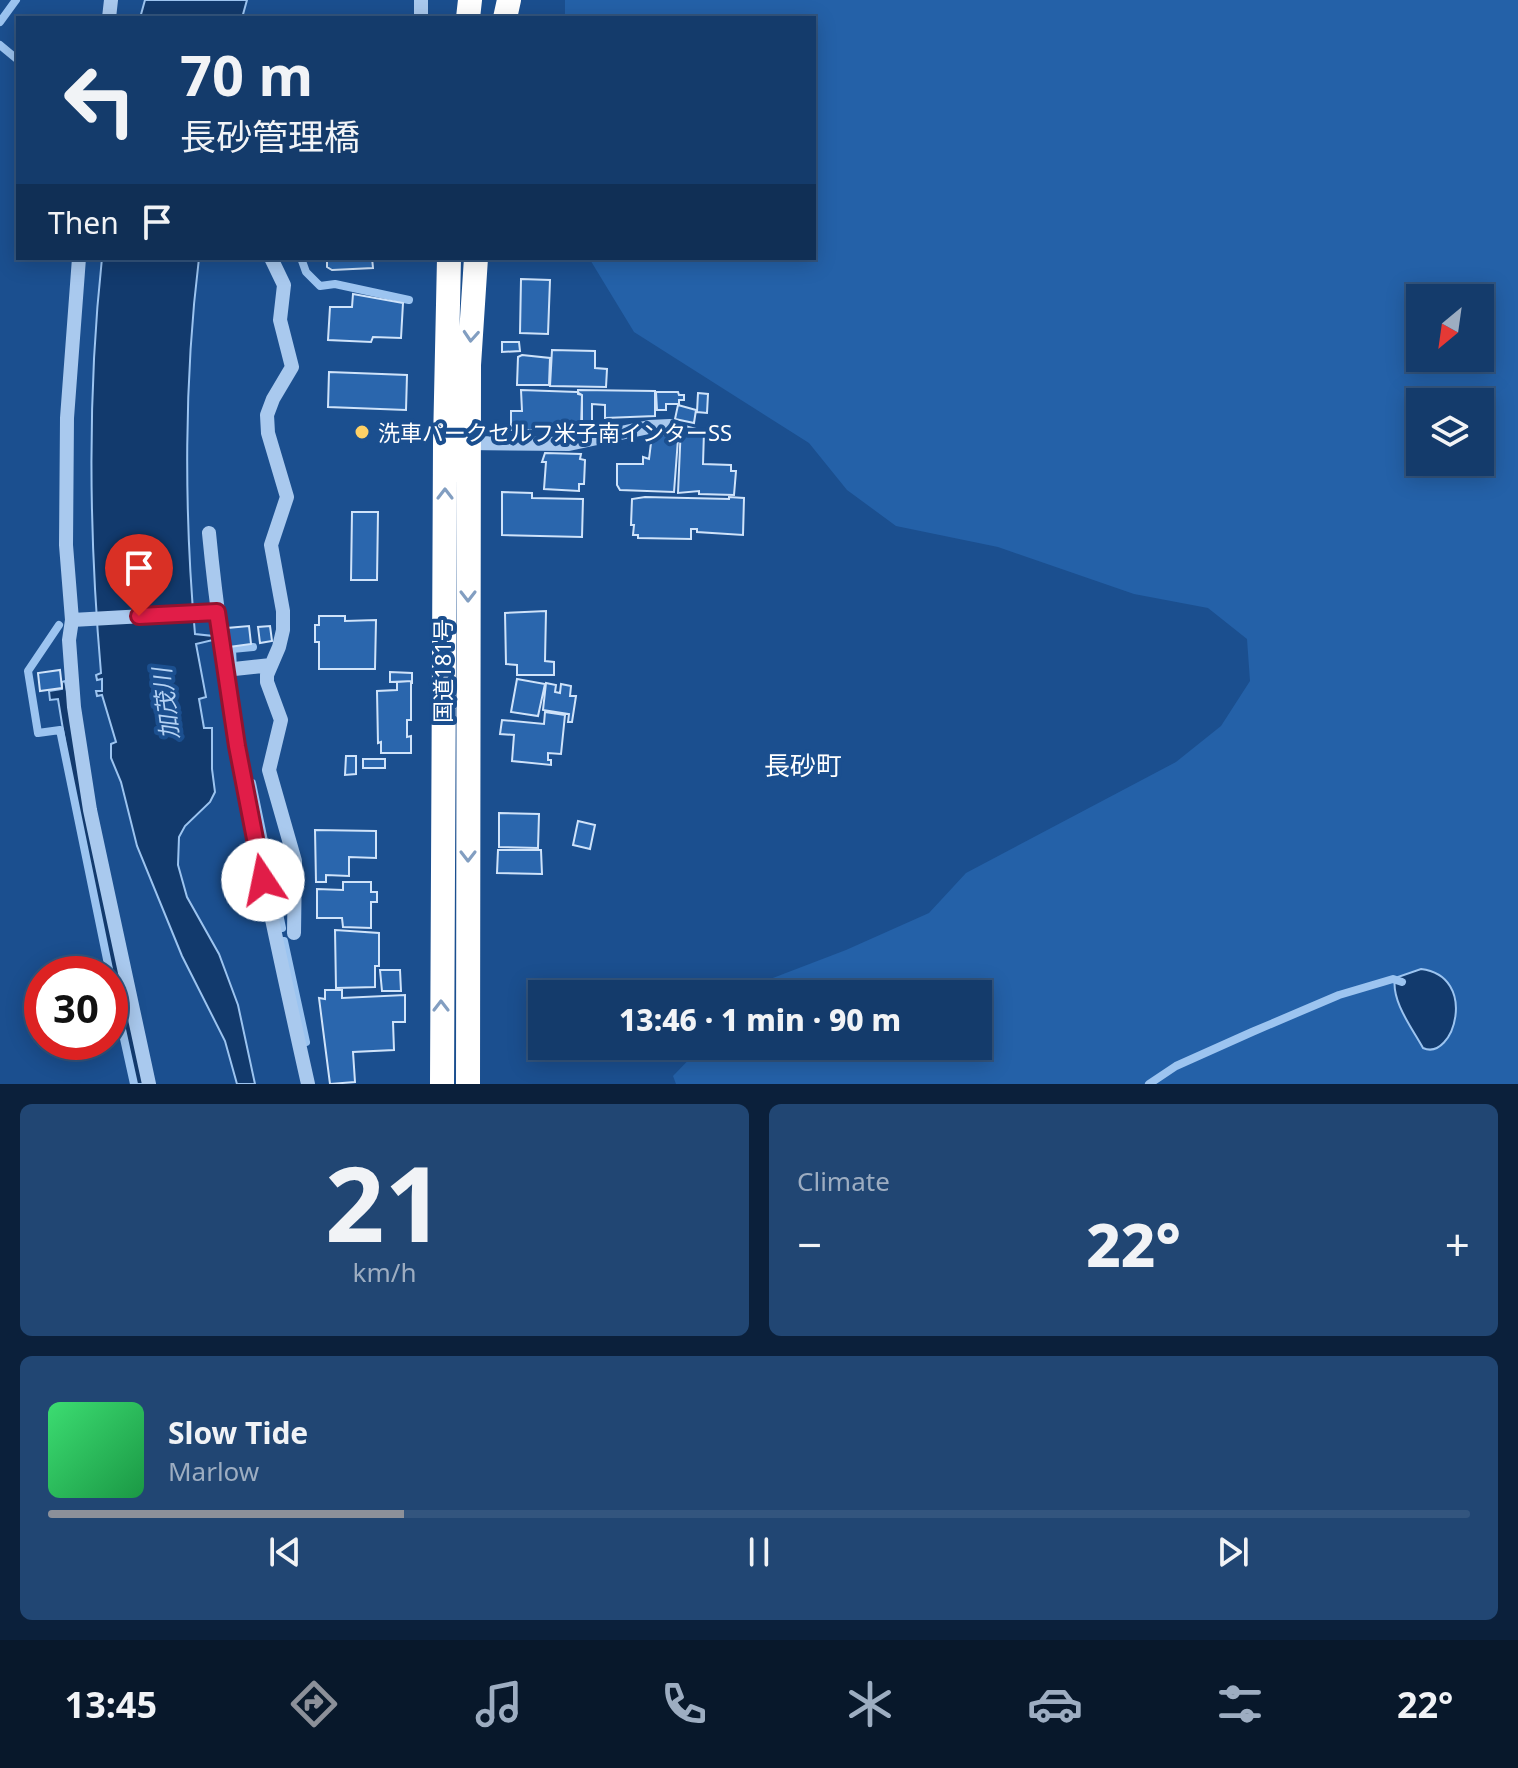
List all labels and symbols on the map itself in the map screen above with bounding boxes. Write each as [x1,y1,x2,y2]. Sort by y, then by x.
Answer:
north arrow [1406,284,1494,372]
one-way arrow [463,330,480,343]
place label: 洗車パークセルフ米子南インターSS [378,417,732,447]
marker: 洗車パークセルフ米子南インターSS [353,423,371,441]
one-way arrow [436,487,454,500]
pin [105,534,173,616]
one-way arrow [459,590,477,603]
street label: 国道181号 [427,619,457,723]
water label: 加茂川 [144,663,186,742]
district label: 長砂町 [764,747,842,783]
position arrow [221,838,305,922]
one-way arrow [459,850,477,863]
speed limit sign: 30 [24,956,128,1060]
one-way arrow [432,999,449,1012]

